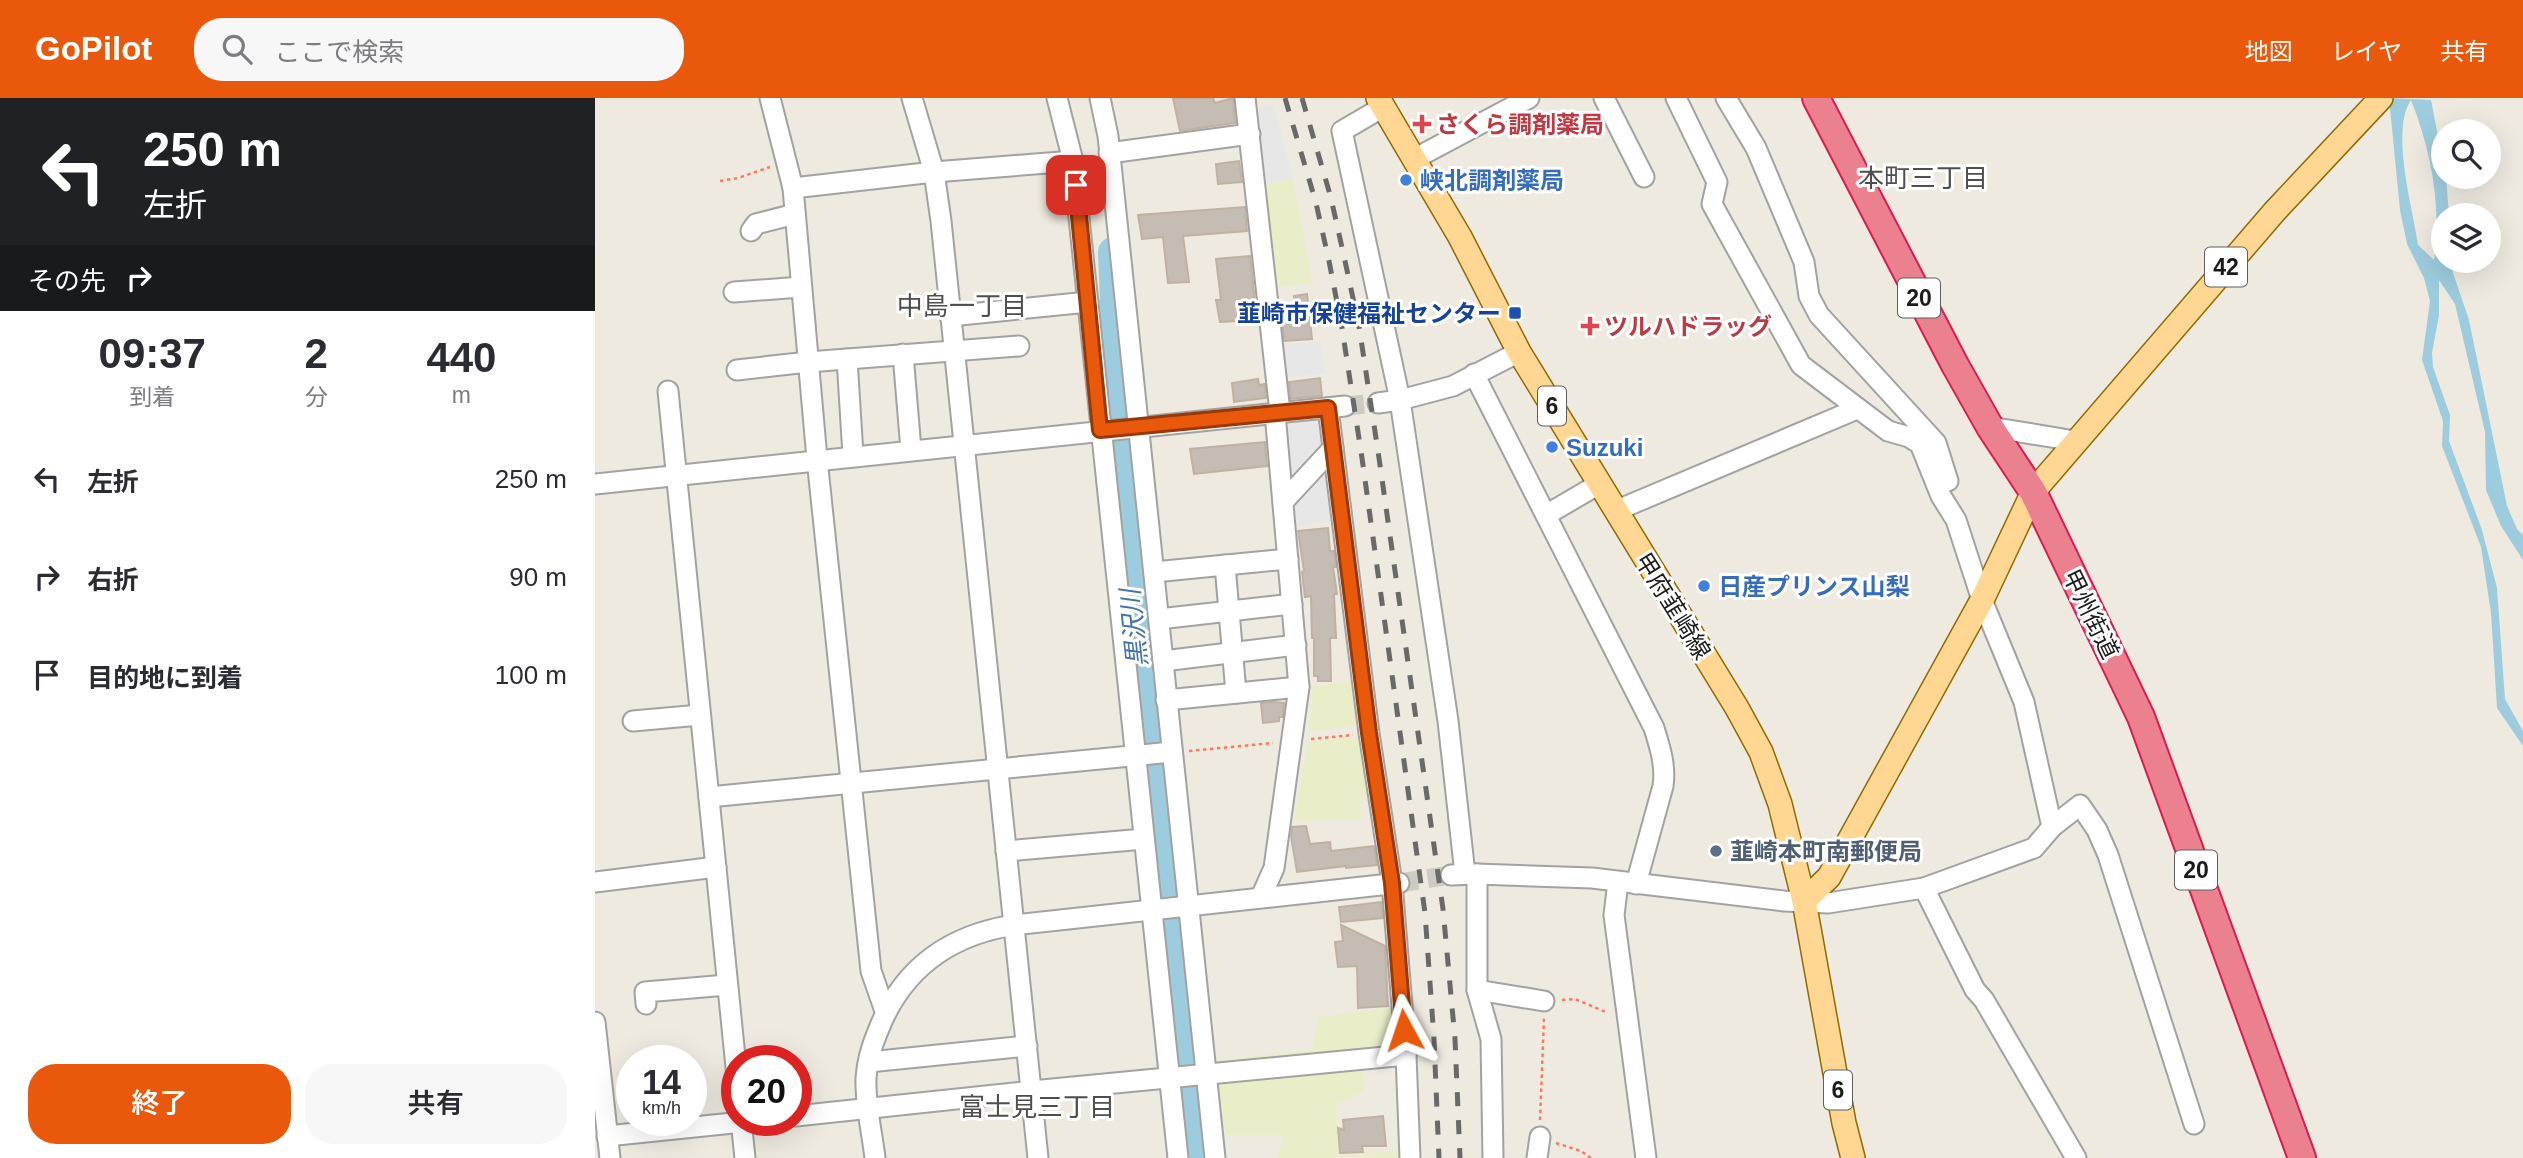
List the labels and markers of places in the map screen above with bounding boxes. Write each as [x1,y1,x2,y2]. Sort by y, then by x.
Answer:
place label: さくら調剤薬局 [1436,111,1604,138]
marker: さくら調剤薬局 [1414,116,1430,132]
pin [1046,155,1106,215]
place label: 峡北調剤薬局 [1420,167,1564,194]
marker: 峡北調剤薬局 [1398,172,1414,188]
place label: 韮崎市保健福祉センター [1237,300,1501,327]
marker: 韮崎市保健福祉センター [1507,305,1523,321]
place label: ツルハドラッグ [1604,313,1772,340]
marker: ツルハドラッグ [1582,318,1598,334]
place label: Suzuki [1566,434,1643,461]
marker: Suzuki [1544,439,1560,455]
place label: 日産プリンス山梨 [1718,573,1910,600]
marker: 日産プリンス山梨 [1696,578,1712,594]
place label: 韮崎本町南郵便局 [1730,838,1922,865]
marker: 韮崎本町南郵便局 [1708,843,1724,859]

